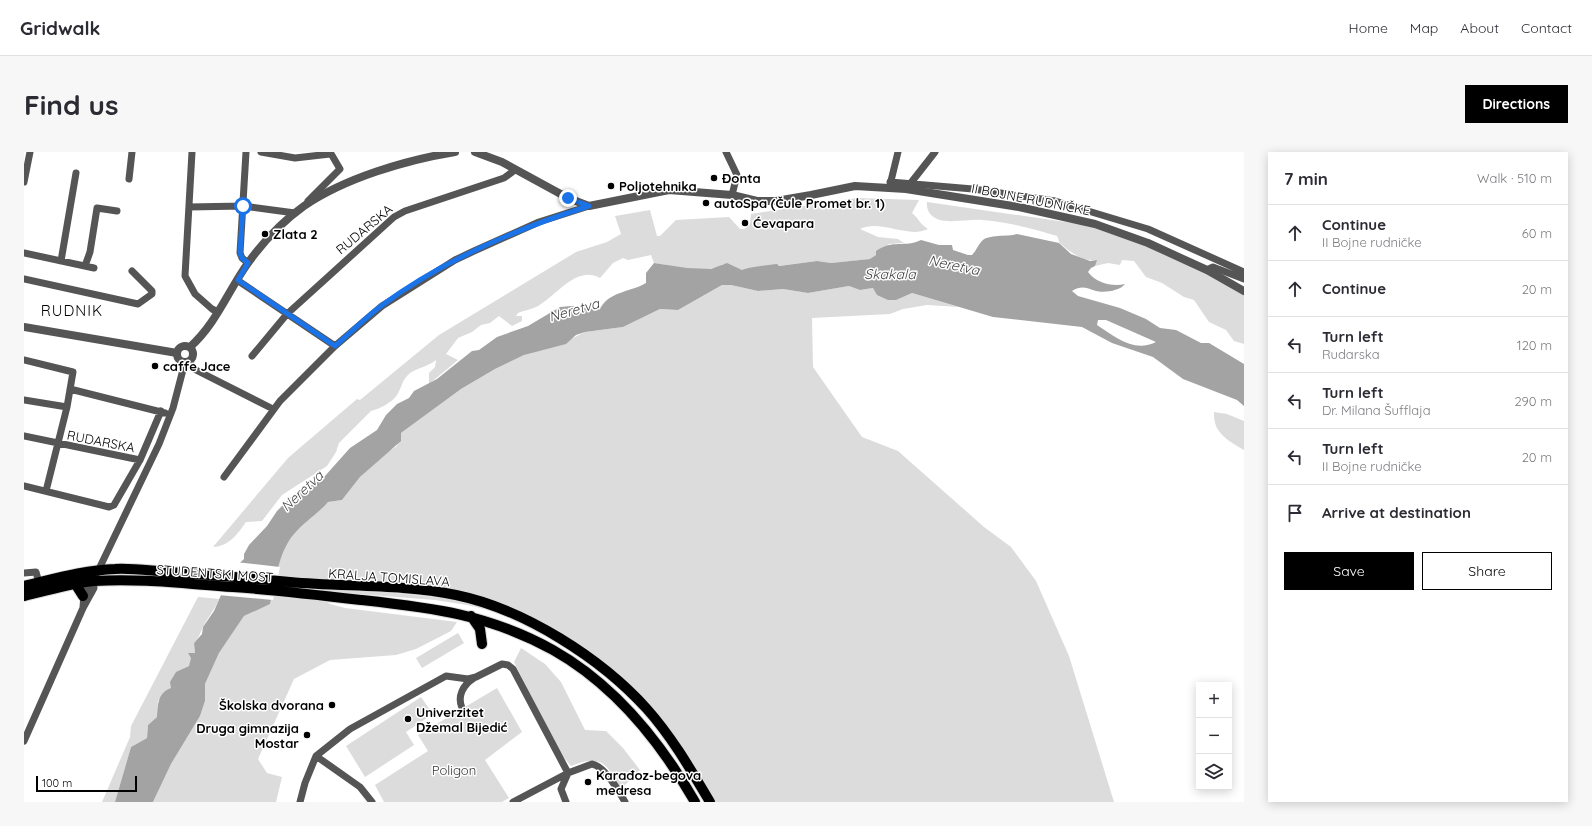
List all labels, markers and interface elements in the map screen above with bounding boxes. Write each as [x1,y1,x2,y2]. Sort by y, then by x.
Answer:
text: Gridwalk [20,16,100,40]
text: Home [1349,19,1388,37]
text: Map [1410,19,1438,37]
text: About [1460,19,1499,37]
text: Contact [1521,19,1572,37]
button: Directions [1465,85,1568,123]
text: Find us [24,87,118,122]
text: 7 min [1284,168,1328,189]
place label: Đonta [721,170,761,186]
text: Walk · 510 m [1477,170,1552,186]
marker: Đonta [709,173,719,183]
place label: Poljotehnika [619,178,697,194]
street label: II BOJNE RUDNIČKE [970,180,1092,218]
marker: Poljotehnika [606,181,616,191]
route end [559,189,577,207]
place label: autoSpa (Čule Promet br. 1) [714,195,885,211]
route start [234,197,252,215]
marker: autoSpa (Čule Promet br. 1) [701,198,711,208]
street label: RUDARSKA [333,200,396,257]
place label: Ćevapara [753,215,814,231]
text: Continue [1322,215,1386,234]
marker: Ćevapara [740,218,750,228]
icon: ahead [1284,222,1306,244]
text: 60 m [1522,225,1552,241]
place label: Zlata 2 [273,226,318,242]
marker: Zlata 2 [260,229,270,239]
text: II Bojne rudničke [1322,234,1422,250]
water label: Neretva [927,251,983,279]
water label: Skakala [864,265,917,283]
icon: ahead [1284,278,1306,300]
text: Continue [1322,279,1386,298]
text: 20 m [1522,281,1552,297]
water label: Neretva [547,294,603,326]
district label: RUDNIK [41,301,103,320]
text: Turn left [1322,327,1384,346]
icon: left [1284,334,1306,356]
text: 120 m [1517,337,1552,353]
text: Rudarska [1322,346,1380,362]
place label: caffe Jace [163,358,231,374]
marker: caffe Jace [150,361,160,371]
text: Turn left [1322,383,1384,402]
icon: left [1284,390,1306,412]
text: 290 m [1514,393,1552,409]
text: Dr. Milana Šufflaja [1322,402,1431,418]
street label: RUDARSKA [66,427,137,456]
text: Turn left [1322,439,1384,458]
icon: left [1284,446,1306,468]
text: 20 m [1522,449,1552,465]
text: II Bojne rudničke [1322,458,1422,474]
water label: Neretva [277,466,328,515]
icon: arrive [1284,502,1306,524]
text: Arrive at destination [1322,503,1471,522]
button: Save [1284,552,1414,590]
button: Share [1422,552,1552,590]
street label: STUDENTSKI MOST [156,561,274,585]
street label: KRALJA TOMISLAVA [328,565,451,589]
map controls [1196,682,1232,790]
button: + [1196,682,1232,718]
place label: Školska dvorana [219,697,324,713]
marker: Školska dvorana [327,700,337,710]
place label: Univerzitet Džemal Bijedić [416,704,508,735]
marker: Univerzitet Džemal Bijedić [403,714,413,724]
button: − [1196,718,1232,754]
place label: Druga gimnazija Mostar [196,720,299,751]
marker: Druga gimnazija Mostar [302,730,312,740]
button: layers [1196,754,1232,790]
park label: Poligon [432,762,476,778]
place label: Karađoz-begova medresa [596,767,701,798]
scale bar [36,774,137,793]
text: 100 m [42,776,72,790]
marker: Karađoz-begova medresa [583,777,593,787]

